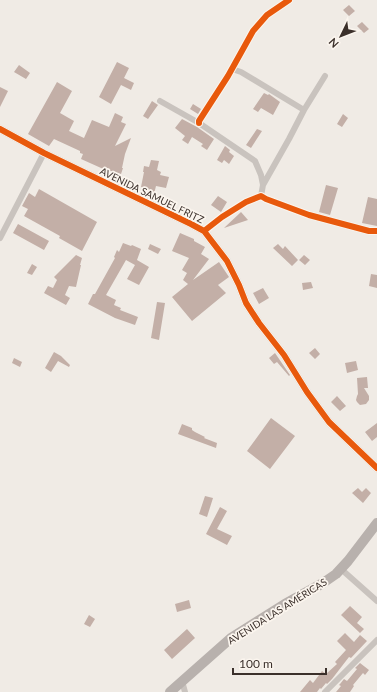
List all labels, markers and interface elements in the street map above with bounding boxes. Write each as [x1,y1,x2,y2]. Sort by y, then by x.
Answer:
north arrow [321,16,361,56]
text: N [326,36,341,51]
street label: AVENIDA SAMUEL FRITZ [98,165,206,225]
street label: AVENIDA LAS AMÉRICAS [225,575,329,647]
scale bar [233,650,326,676]
text: 100 m [239,656,273,671]

